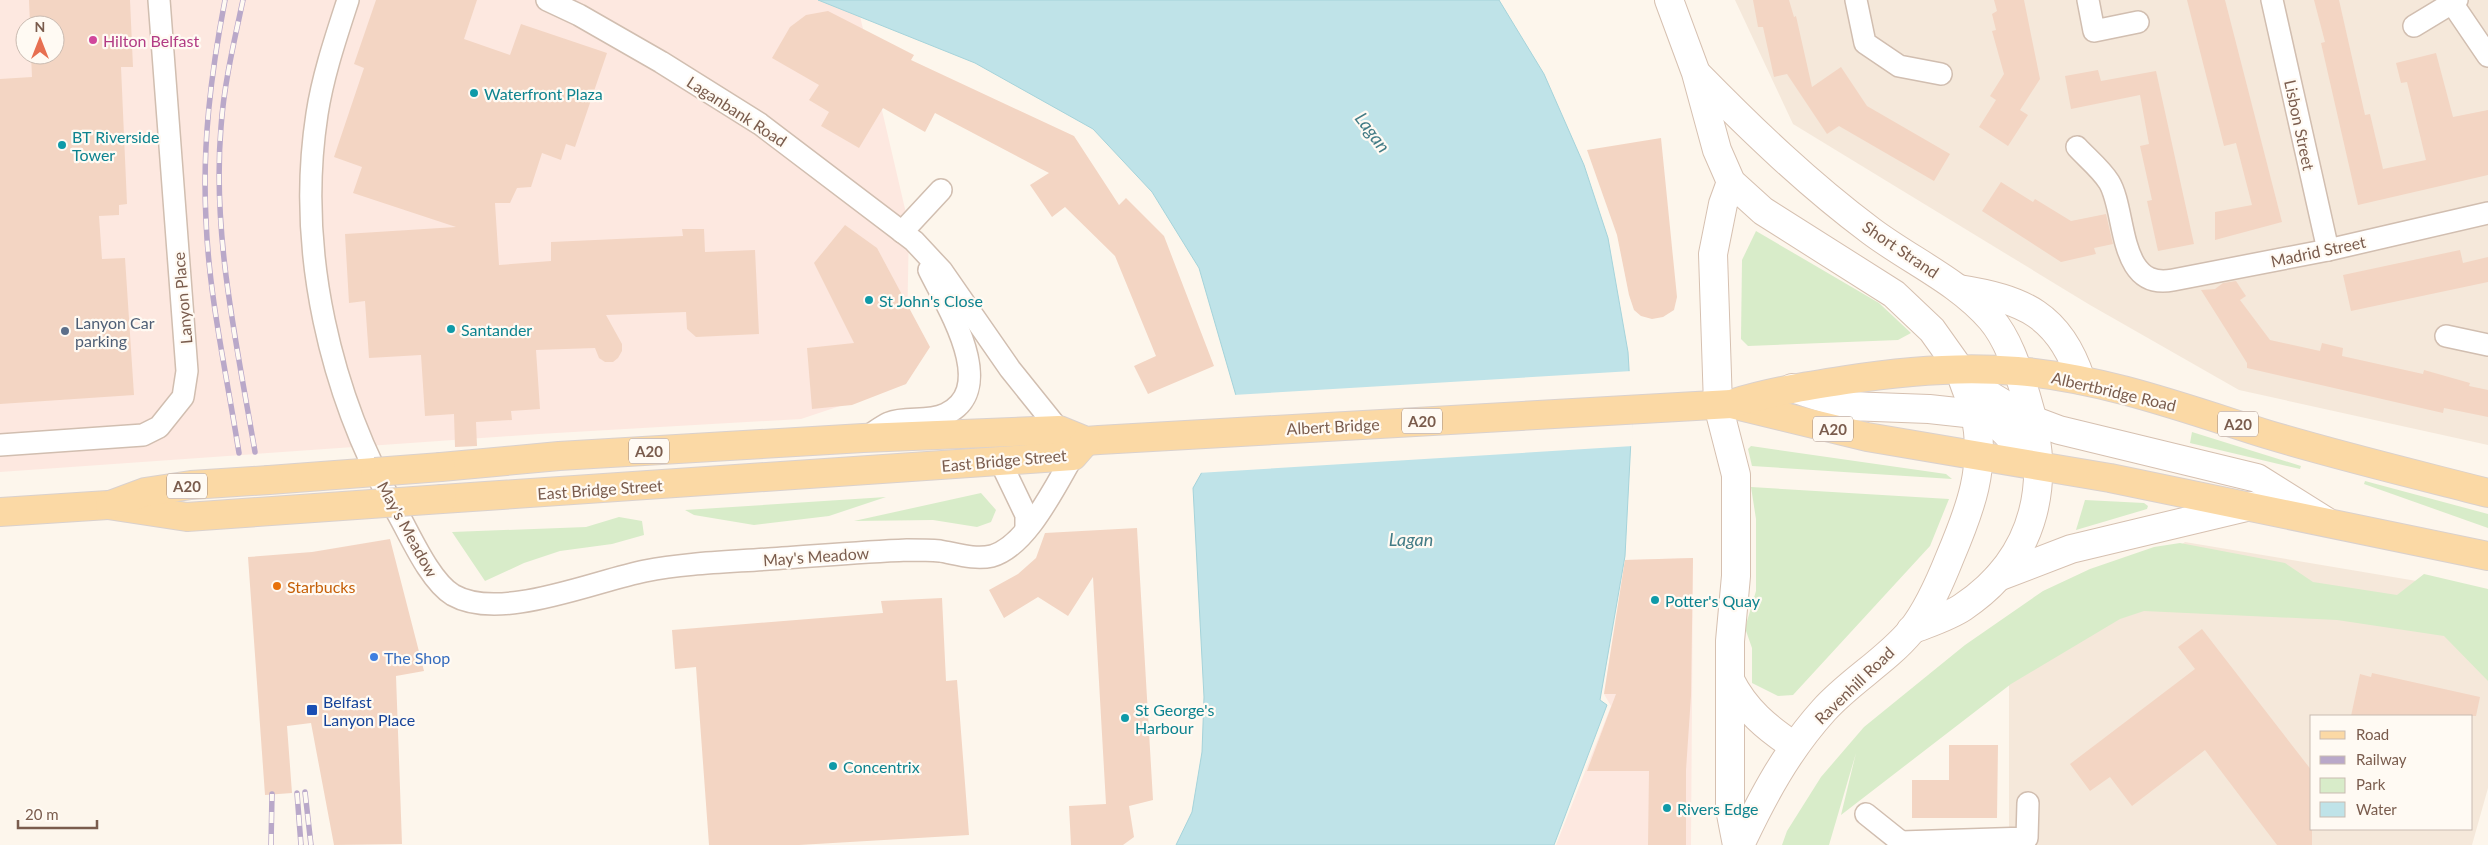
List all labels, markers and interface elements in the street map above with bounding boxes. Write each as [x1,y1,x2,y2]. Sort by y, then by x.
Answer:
north arrow [15,15,65,65]
text: N [35,18,45,35]
place label: Hilton Belfast [103,31,199,50]
marker: Hilton Belfast [87,34,99,46]
street label: Laganbank Road [684,72,790,150]
street label: Lisbon Street [2281,78,2319,172]
place label: Waterfront Plaza [484,84,603,103]
marker: Waterfront Plaza [468,87,480,99]
water label: Lagan [1351,108,1395,156]
place label: BT Riverside Tower [72,127,159,164]
marker: BT Riverside Tower [56,139,68,151]
street label: Short Strand [1859,217,1943,281]
street label: Madrid Street [2269,232,2367,270]
street label: Lanyon Place [169,251,195,345]
place label: St John's Close [879,291,983,310]
marker: St John's Close [863,294,875,306]
place label: Lanyon Car parking [75,313,155,350]
place label: Santander [461,320,532,339]
marker: Santander [445,323,457,335]
marker: Lanyon Car parking [59,325,71,337]
street label: Albertbridge Road [2050,367,2178,415]
road number: A20 [1402,408,1442,434]
road number: A20 [2218,412,2258,436]
street label: Albert Bridge [1286,414,1380,438]
road number: A20 [1813,416,1853,442]
road number: A20 [629,438,669,464]
street label: East Bridge Street [941,445,1068,475]
road number: A20 [167,474,207,498]
street label: East Bridge Street [537,475,664,503]
street label: May's Meadow [374,478,442,580]
water label: Lagan [1389,528,1433,550]
street label: May's Meadow [762,543,870,569]
place label: Starbucks [287,577,355,596]
marker: Starbucks [271,580,283,592]
place label: Potter's Quay [1665,591,1761,610]
marker: Potter's Quay [1649,594,1661,606]
street label: Ravenhill Road [1810,642,1898,728]
place label: The Shop [384,648,450,667]
marker: The Shop [368,651,380,663]
place label: Belfast Lanyon Place [323,692,415,729]
place label: St George's Harbour [1135,700,1214,737]
marker: Belfast Lanyon Place [305,703,319,717]
marker: St George's Harbour [1119,712,1131,724]
legend [2310,715,2473,830]
text: Road [2356,725,2389,743]
text: Railway [2356,750,2407,768]
place label: Concentrix [843,757,920,776]
marker: Concentrix [827,760,839,772]
text: Park [2356,775,2386,793]
scale bar [18,798,96,830]
place label: Rivers Edge [1677,799,1759,818]
text: Water [2356,800,2397,818]
marker: Rivers Edge [1661,802,1673,814]
text: 20 m [25,805,59,823]

